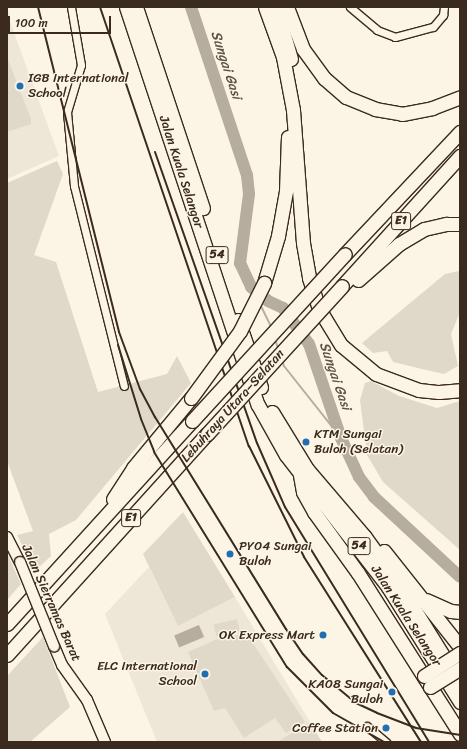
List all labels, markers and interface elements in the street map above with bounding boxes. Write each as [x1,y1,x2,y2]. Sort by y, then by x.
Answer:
scale bar [10,8,113,34]
text: 100 m [15,12,48,34]
water label: Sungai Gasi [207,28,245,102]
place label: IGB International School [28,71,130,102]
marker: IGB International School [15,81,25,91]
street label: Jalan Kuala Selangor [155,113,207,231]
road number: E1 [391,211,411,231]
road number: 54 [205,245,229,265]
water label: Sungai Gasi [315,339,355,413]
street label: Lebuhraya Utara–Selatan [178,347,288,465]
place label: KTM Sungai Buloh (Selatan) [314,427,403,458]
marker: KTM Sungai Buloh (Selatan) [301,437,311,447]
road number: E1 [121,508,141,528]
road number: 54 [347,536,371,556]
place label: PY04 Sungai Buloh [239,539,313,570]
street label: Jalan Sierramas Barat [18,542,84,664]
marker: PY04 Sungai Buloh [224,548,236,560]
street label: Jalan Kuala Selangor [367,562,445,670]
place label: OK Express Mart [219,627,315,643]
marker: OK Express Mart [318,630,328,640]
place label: ELC International School [96,659,197,690]
marker: ELC International School [200,669,210,679]
place label: KA08 Sungai Buloh [308,677,383,708]
marker: KA08 Sungai Buloh [386,686,398,698]
place label: Coffee Station [292,720,378,736]
marker: Coffee Station [381,723,391,733]

